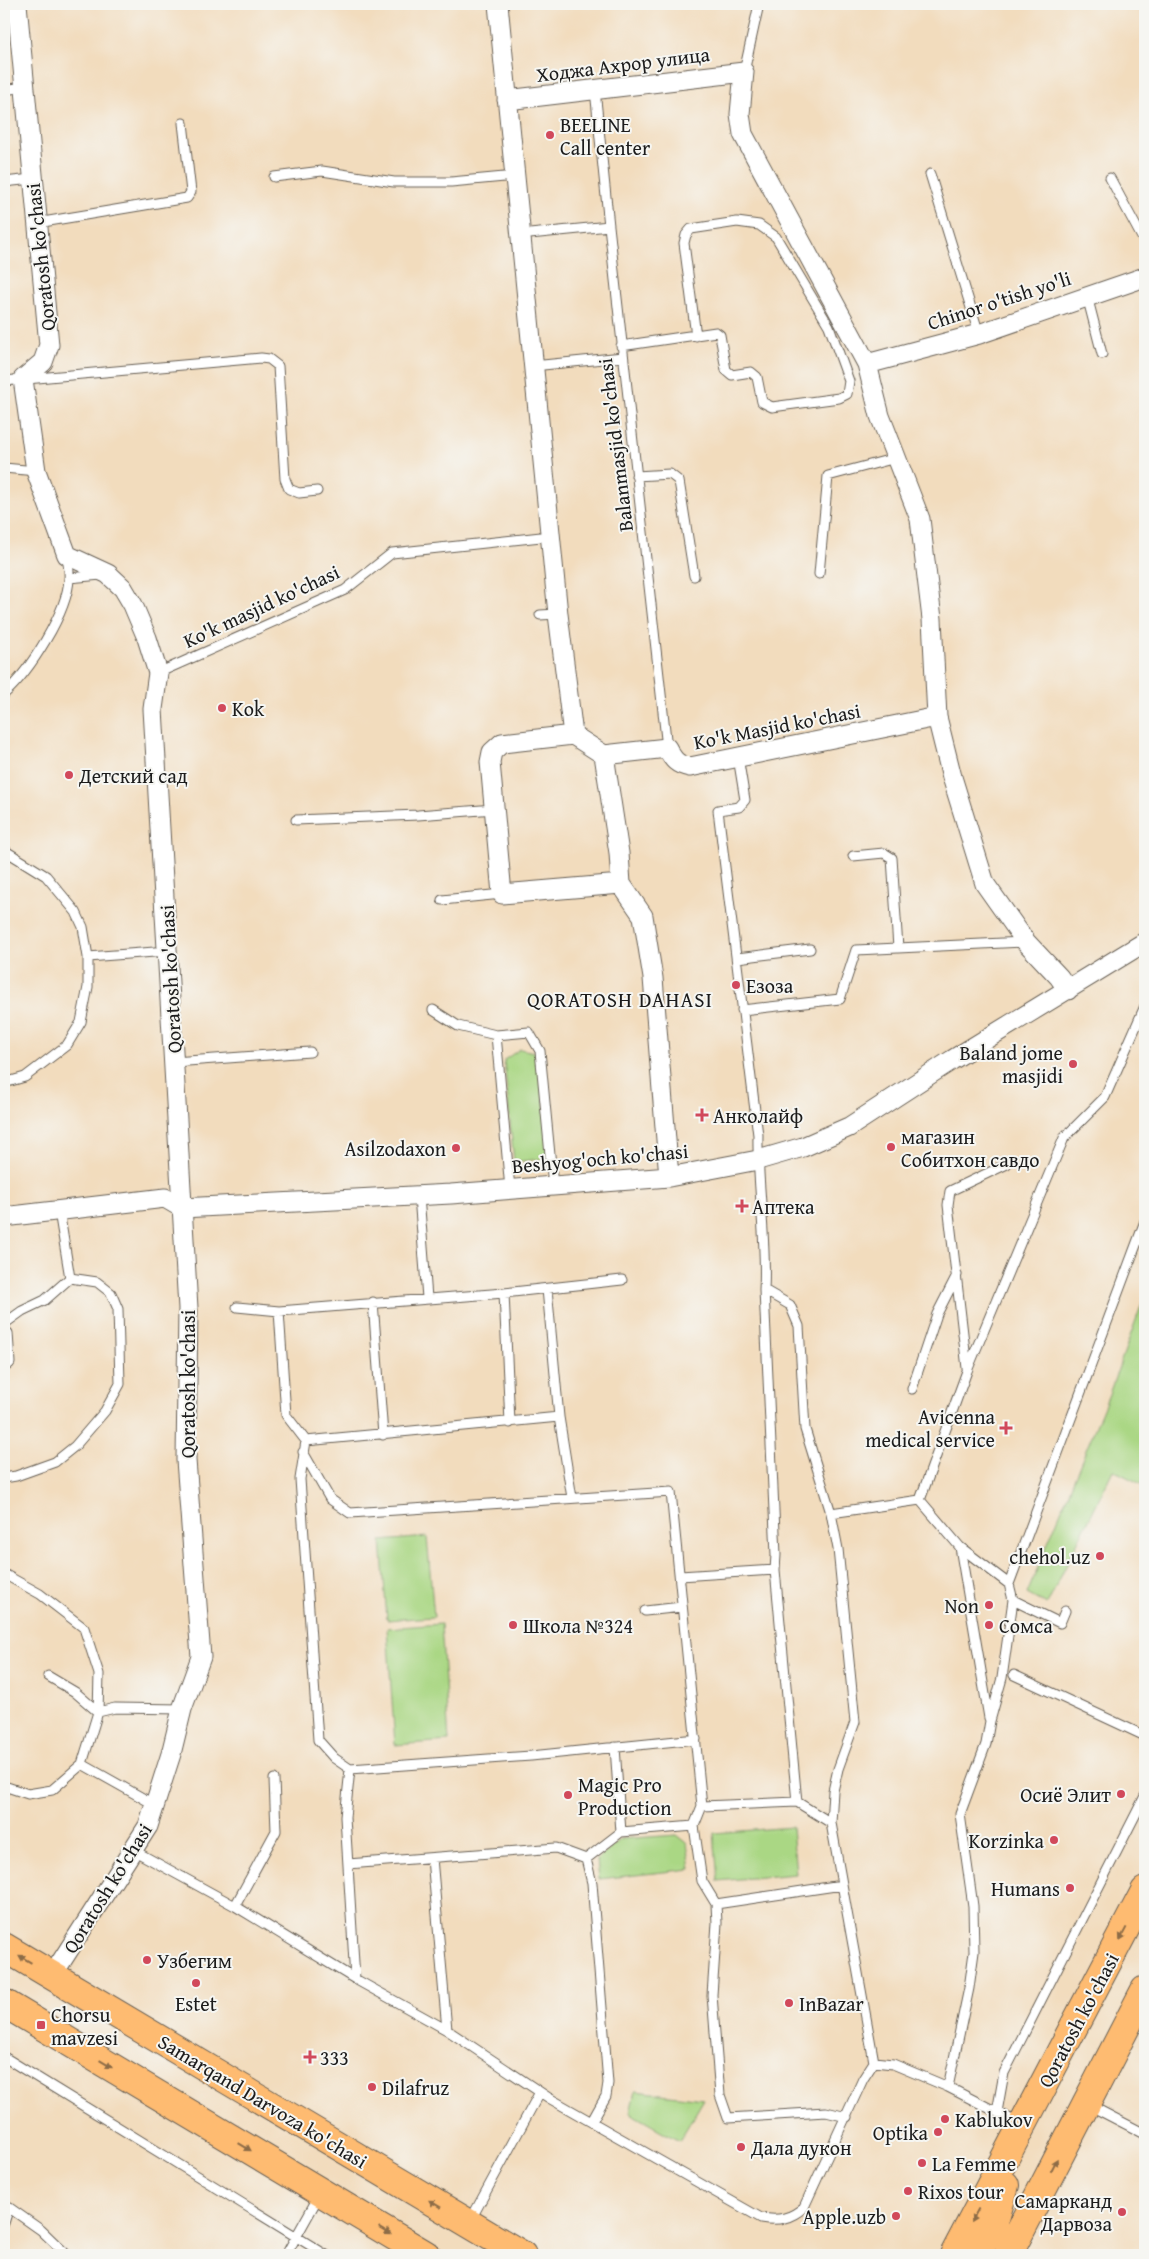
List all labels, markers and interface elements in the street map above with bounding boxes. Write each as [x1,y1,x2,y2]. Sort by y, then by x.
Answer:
street label: Ходжа Ахрор улица [535,39,712,89]
place label: BEELINE Call center [560,110,650,162]
marker: BEELINE Call center [544,129,556,141]
street label: Qoratosh ko'chasi [18,181,62,332]
street label: Chinor o'tish yo'li [923,263,1075,337]
street label: Balanmasjid ko'chasi [590,356,640,534]
street label: Ko'k masjid ko'chasi [178,557,344,655]
place label: Kok [232,694,265,723]
street label: Ko'k Masjid ko'chasi [691,696,863,756]
marker: Kok [216,702,228,714]
place label: Детский сад [78,761,188,790]
marker: Детский сад [63,769,75,781]
street label: Qoratosh ko'chasi [152,904,188,1054]
place label: Езоза [746,971,794,1000]
marker: Езоза [730,979,742,991]
district label: QORATOSH DAHASI [527,984,713,1015]
place label: Baland jome masjidi [960,1038,1063,1090]
marker: Baland jome masjidi [1067,1058,1079,1070]
place label: Анколайф [713,1101,803,1130]
marker: Анколайф [695,1108,709,1122]
place label: магазин Собитхон савдо [901,1122,1040,1174]
place label: Asilzodaxon [344,1134,446,1163]
street label: Beshyog'och ko'chasi [511,1136,690,1180]
marker: магазин Собитхон савдо [885,1141,897,1153]
marker: Asilzodaxon [450,1142,462,1154]
place label: Аптека [752,1192,815,1221]
marker: Аптека [736,1200,748,1212]
street label: Qoratosh ko'chasi [173,1309,202,1458]
place label: Avicenna medical service [865,1402,996,1454]
marker: Avicenna medical service [999,1421,1013,1435]
place label: chehol.uz [1009,1542,1090,1571]
marker: chehol.uz [1094,1550,1106,1562]
place label: Non [944,1591,979,1620]
marker: Non [983,1599,995,1611]
place label: Школа №324 [523,1611,633,1640]
place label: Сомса [999,1611,1053,1640]
marker: Школа №324 [507,1619,519,1631]
marker: Сомса [983,1619,995,1631]
place label: Magic Pro Production [578,1770,671,1822]
place label: Осиё Элит [1020,1780,1111,1809]
marker: Осиё Элит [1115,1788,1127,1800]
marker: Magic Pro Production [562,1789,574,1801]
street label: Qoratosh ko'chasi [55,1817,159,1959]
place label: Korzinka [969,1826,1045,1855]
marker: Korzinka [1048,1834,1060,1846]
place label: Humans [991,1874,1060,1903]
marker: Humans [1064,1882,1076,1894]
one-way arrow [1119,1927,1127,1942]
place label: Узбегим [157,1946,232,1975]
street label: Qoratosh ko'chasi [1030,1947,1126,2092]
marker: Узбегим [141,1954,153,1966]
one-way arrow [18,1955,31,1964]
marker: Estet [190,1977,202,1989]
place label: Estet [175,1989,217,2018]
place label: InBazar [799,1989,864,2018]
marker: InBazar [783,1997,795,2009]
place label: Chorsu mavzesi [51,2000,119,2052]
marker: Chorsu mavzesi [35,2019,47,2031]
street label: Samarqand Darvoza ko'chasi [153,2027,373,2175]
place label: 333 [320,2043,349,2072]
marker: 333 [304,2051,316,2063]
one-way arrow [99,2060,112,2069]
place label: Dilafruz [382,2073,449,2102]
marker: Dilafruz [366,2081,378,2093]
place label: Kablukov [955,2105,1033,2134]
marker: Kablukov [939,2113,951,2125]
place label: Optika [873,2118,929,2147]
marker: Optika [932,2126,944,2138]
place label: Дала дукон [750,2133,852,2162]
marker: Дала дукон [735,2141,747,2153]
one-way arrow [239,2143,252,2152]
place label: La Femme [932,2149,1016,2178]
marker: La Femme [916,2157,928,2169]
one-way arrow [1050,2158,1058,2173]
place label: Rixos tour [918,2177,1004,2206]
marker: Rixos tour [902,2185,914,2197]
place label: Самарканд Дарвоза [1015,2186,1112,2238]
one-way arrow [429,2199,442,2208]
place label: Apple.uzb [803,2202,886,2231]
marker: Самарканд Дарвоза [1116,2206,1128,2218]
one-way arrow [971,2208,979,2222]
marker: Apple.uzb [890,2210,902,2222]
one-way arrow [378,2226,391,2235]

